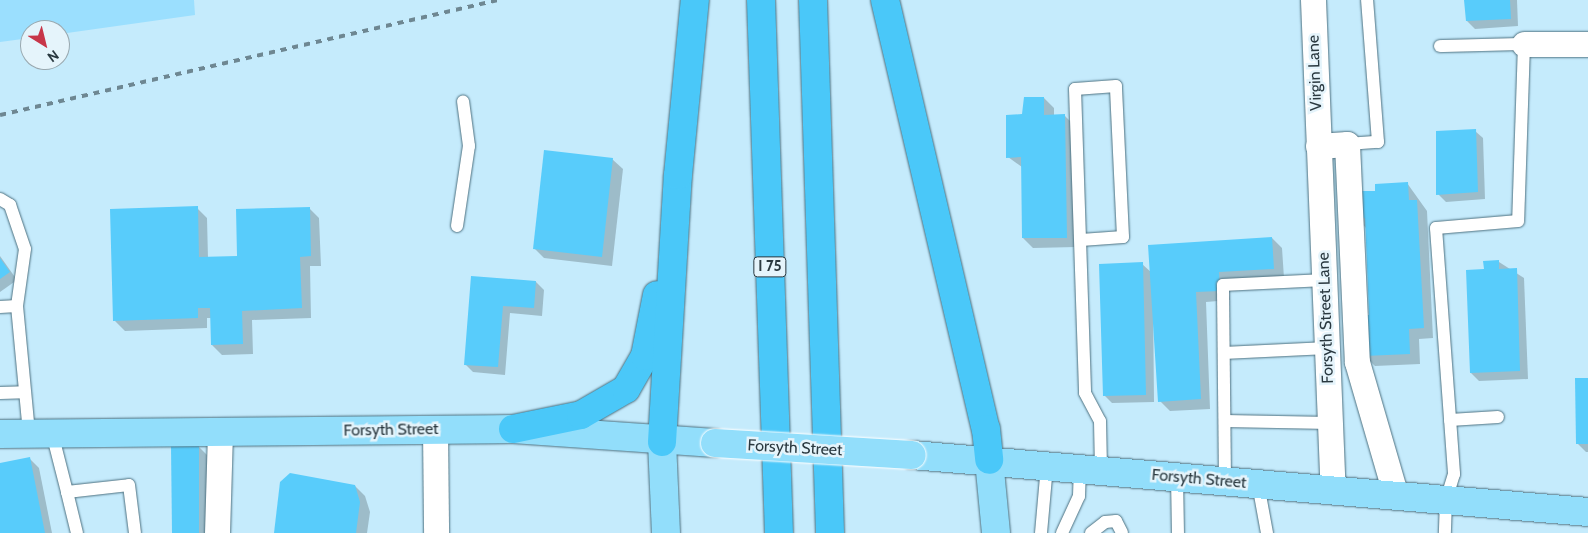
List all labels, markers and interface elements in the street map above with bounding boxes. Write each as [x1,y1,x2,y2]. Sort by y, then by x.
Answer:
north arrow [20,20,70,70]
street label: Virgin Lane [1304,35,1326,111]
text: N [44,46,63,67]
street label: Forsyth Street Lane [1314,252,1338,384]
road number: I 75 [752,254,788,280]
street label: Forsyth Street [343,420,439,440]
street label: Forsyth Street [747,436,843,460]
street label: Forsyth Street [1151,465,1247,493]

